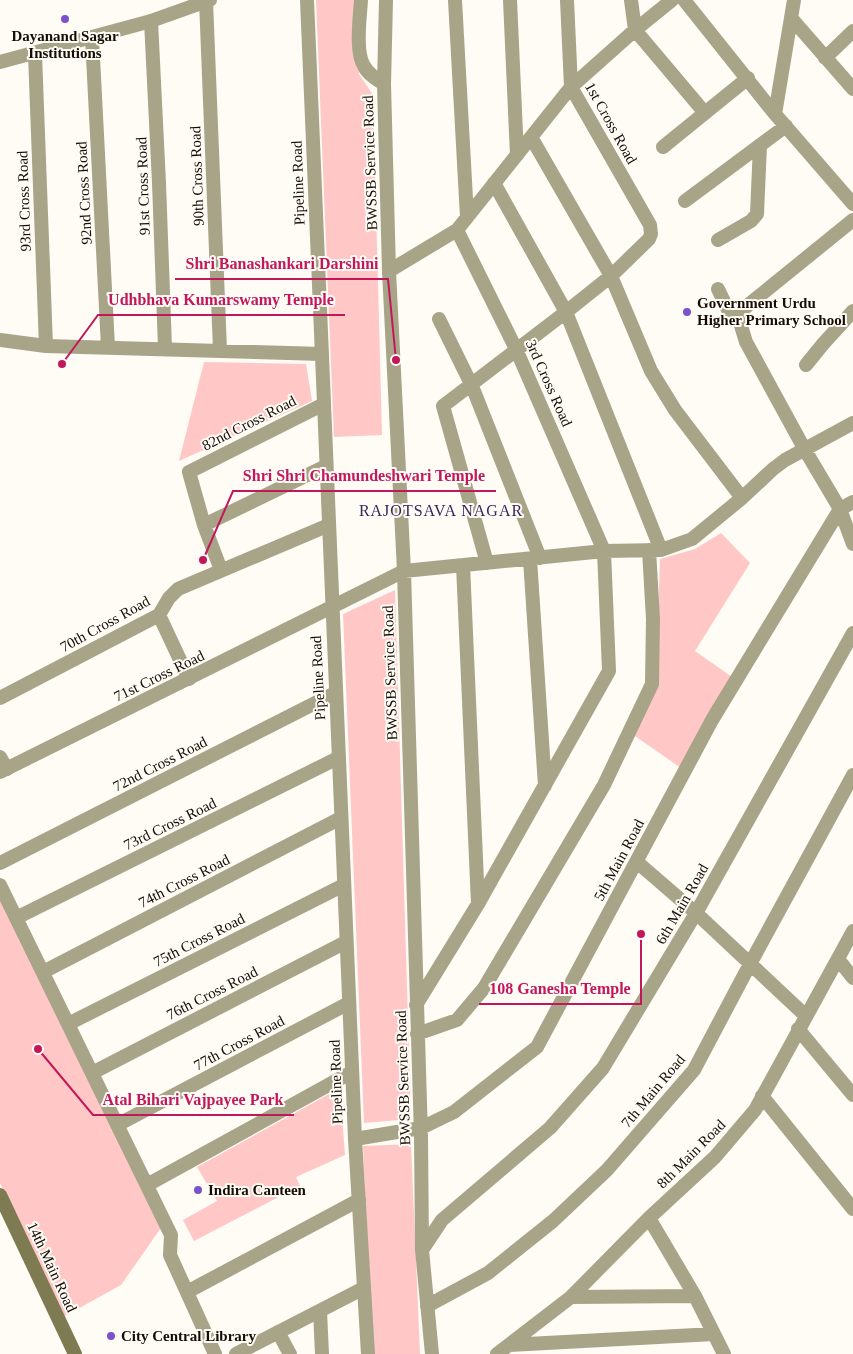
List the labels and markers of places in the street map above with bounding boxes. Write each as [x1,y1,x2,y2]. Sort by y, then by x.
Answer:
marker: Dayanand Sagar Institutions [59,13,71,25]
place label: Dayanand Sagar Institutions [11,28,119,61]
callout: Shri Banashankari Darshini [175,248,388,279]
callout: Udhbhava Kumarswamy Temple [98,284,345,315]
place label: Government Urdu Higher Primary School [697,295,846,328]
marker: Government Urdu Higher Primary School [681,306,693,318]
callout: Shri Shri Chamundeshwari Temple [233,460,496,491]
callout: 108 Ganesha Temple [479,973,641,1004]
callout: Atal Bihari Vajpayee Park [93,1084,294,1115]
place label: Indira Canteen [208,1182,307,1198]
marker: Indira Canteen [192,1184,204,1196]
place label: City Central Library [121,1328,256,1344]
marker: City Central Library [105,1330,117,1342]

